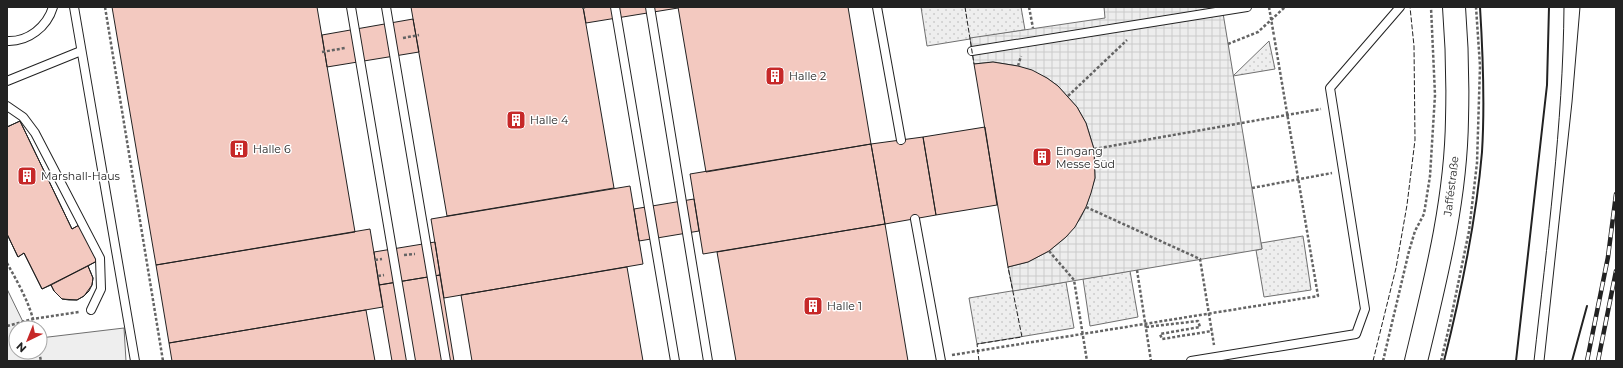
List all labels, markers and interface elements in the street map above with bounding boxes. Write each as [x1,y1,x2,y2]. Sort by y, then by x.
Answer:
building icon: Halle 2 [764,65,786,87]
place label: Halle 2 [789,69,826,83]
building icon: Halle 4 [505,109,527,131]
place label: Halle 4 [530,113,569,127]
building icon: Halle 6 [228,138,250,160]
place label: Halle 6 [253,142,291,156]
place label: Eingang Messe Süd [1056,144,1115,171]
building icon: Eingang Messe Süd [1031,146,1053,168]
street label: Jafféstraße [1440,155,1462,218]
building icon: Marshall-Haus [16,165,38,187]
place label: Marshall-Haus [41,169,121,183]
building icon: Halle 1 [802,295,824,317]
place label: Halle 1 [827,299,862,313]
north arrow [8,320,48,360]
text: N [13,339,29,355]

